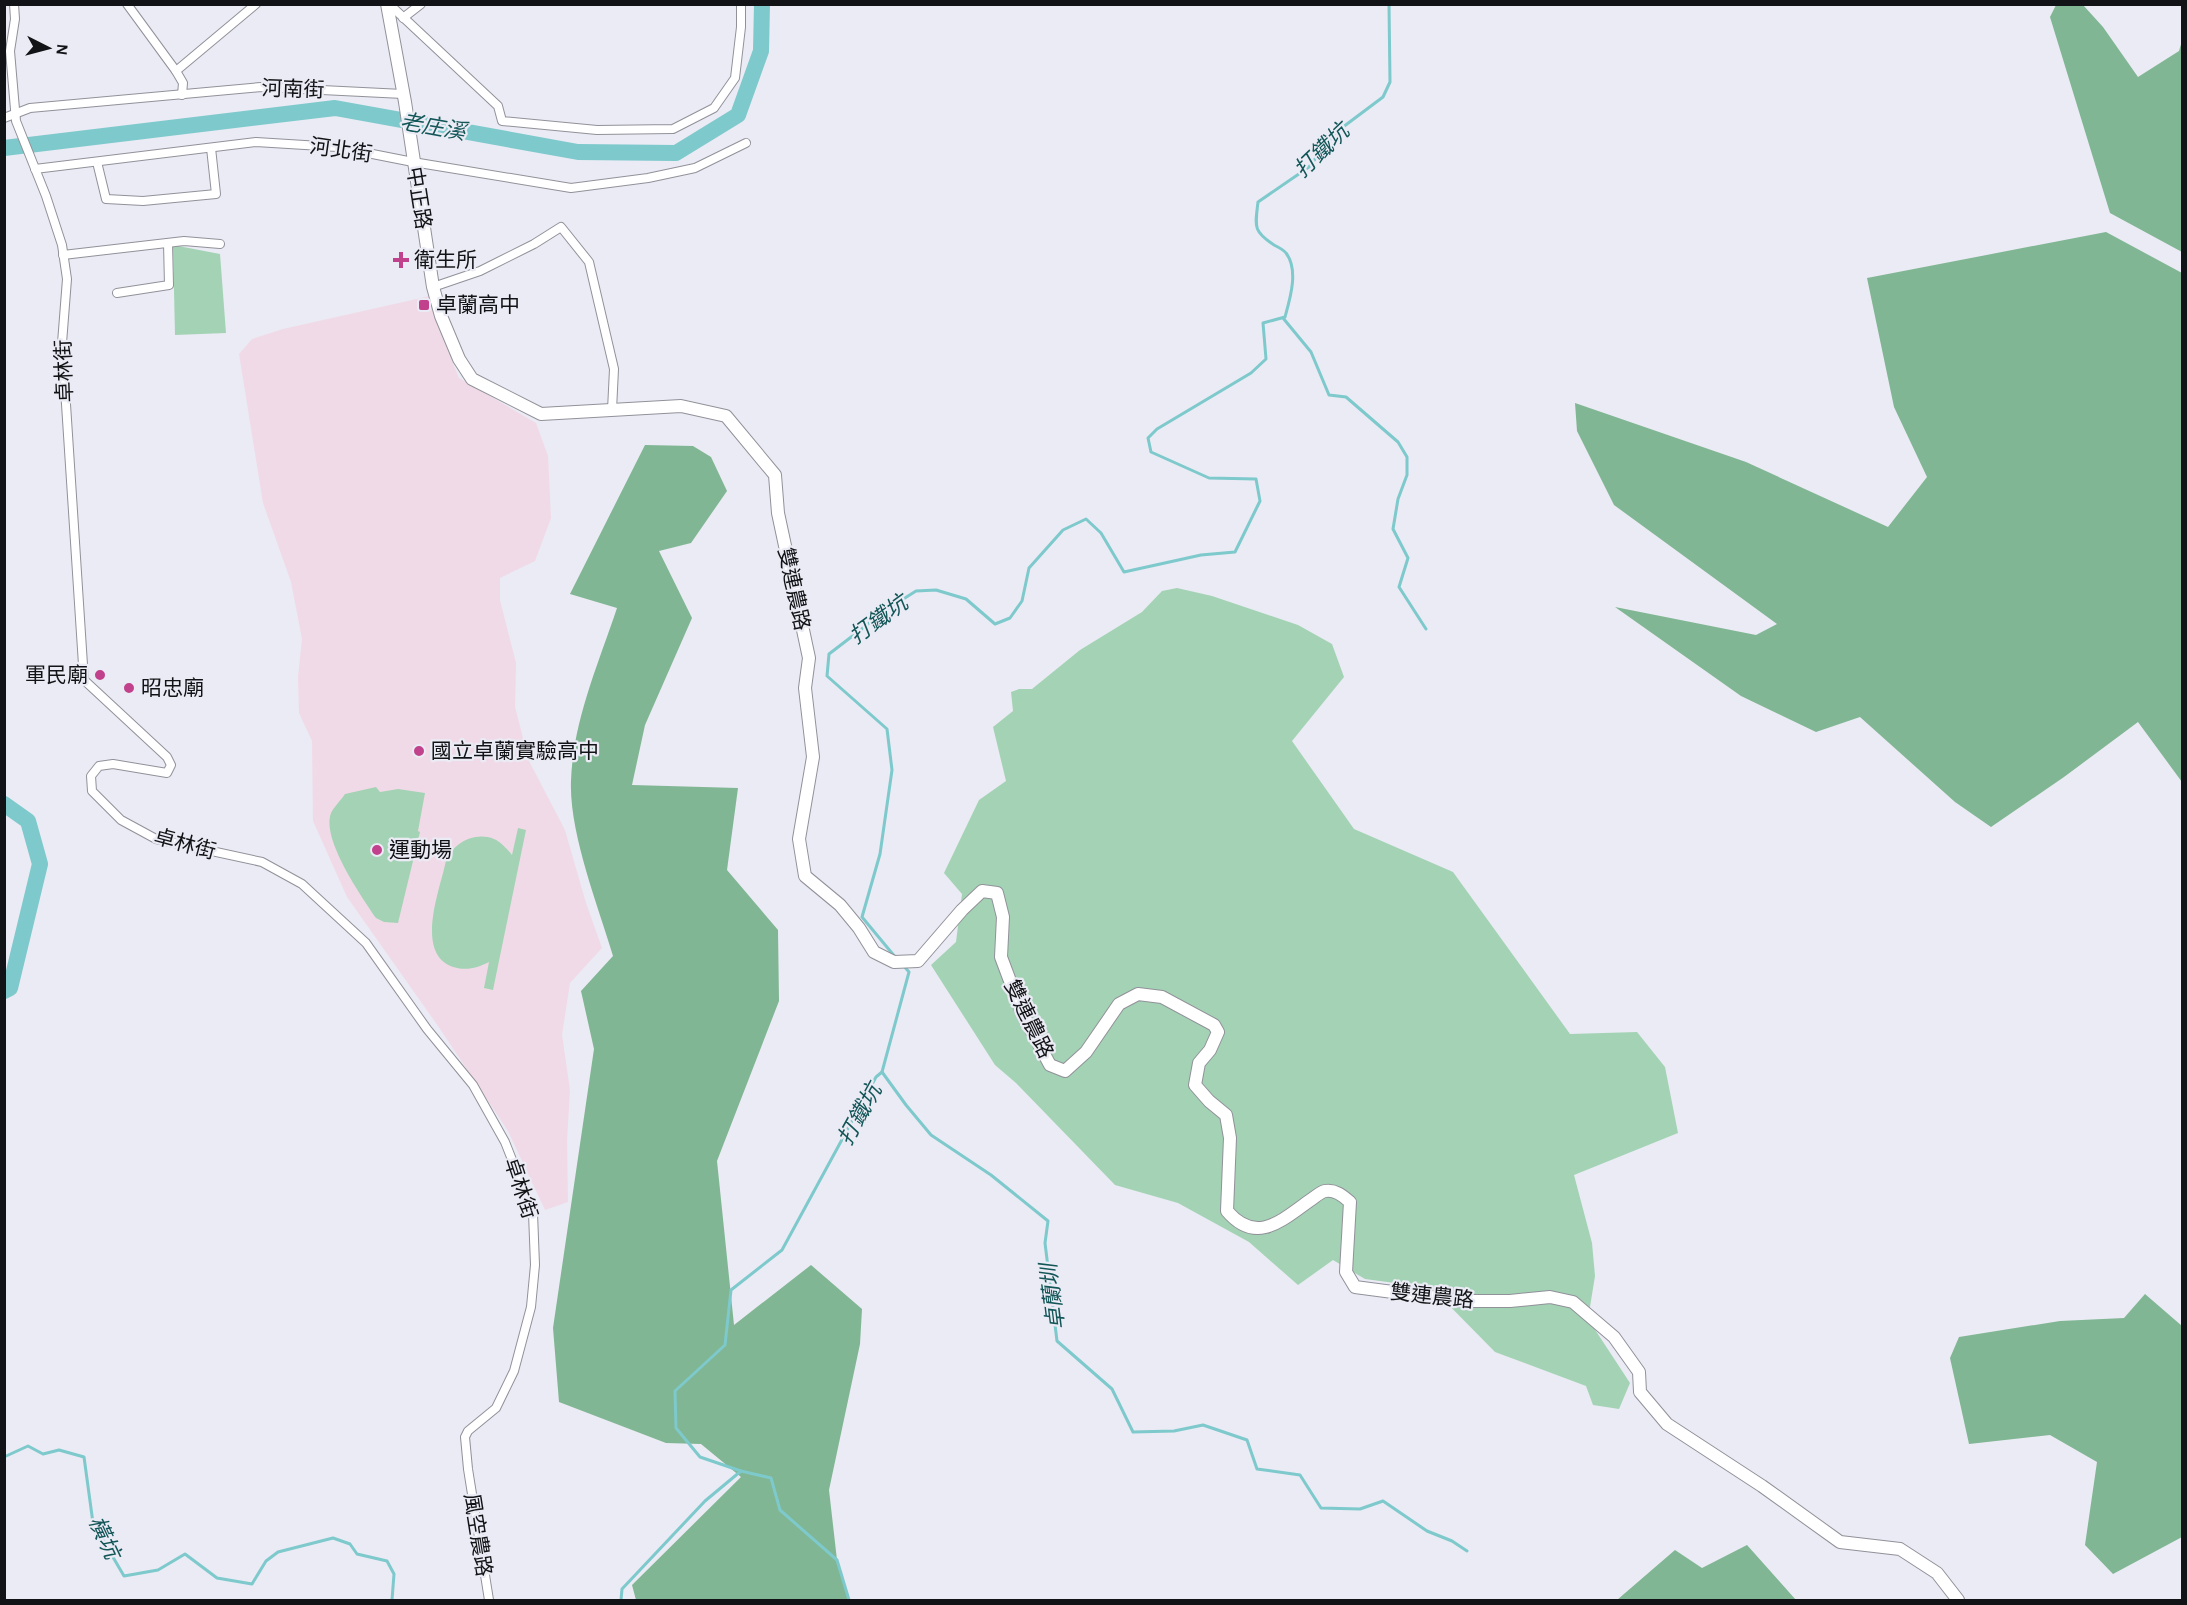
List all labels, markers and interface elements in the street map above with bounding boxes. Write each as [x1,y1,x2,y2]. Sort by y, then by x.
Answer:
north arrow [18,18,78,78]
text: N [53,43,70,56]
street label: 河南街 [261,77,325,101]
water label: 老庄溪 [398,109,470,144]
water label: 打鐵坑 [1290,117,1355,182]
street label: 河北街 [308,135,374,165]
street label: 中正路 [403,165,435,231]
place label: 衛生所 [414,249,477,271]
marker: 衛生所 [392,251,410,269]
place label: 卓蘭高中 [436,294,520,316]
marker: 卓蘭高中 [417,298,431,312]
street label: 卓林街 [52,339,76,403]
street label: 雙連農路 [775,546,813,632]
water label: 打鐵坑 [845,589,914,648]
place label: 軍民廟 [25,664,88,686]
marker: 軍民廟 [93,668,107,682]
place label: 昭忠廟 [141,677,204,699]
marker: 昭忠廟 [122,681,136,695]
place label: 國立卓蘭實驗高中 [431,740,599,762]
marker: 國立卓蘭實驗高中 [412,744,426,758]
street label: 卓林街 [152,825,218,863]
place label: 運動場 [389,839,452,861]
marker: 運動場 [370,843,384,857]
street label: 雙連農路 [1001,976,1057,1062]
water label: 打鐵坑 [833,1077,887,1149]
street label: 卓林街 [501,1155,541,1221]
water label: 卓蘭圳 [1037,1260,1068,1331]
street label: 雙連農路 [1389,1281,1475,1311]
street label: 風空農路 [461,1492,495,1578]
water label: 橫坑 [85,1512,126,1565]

